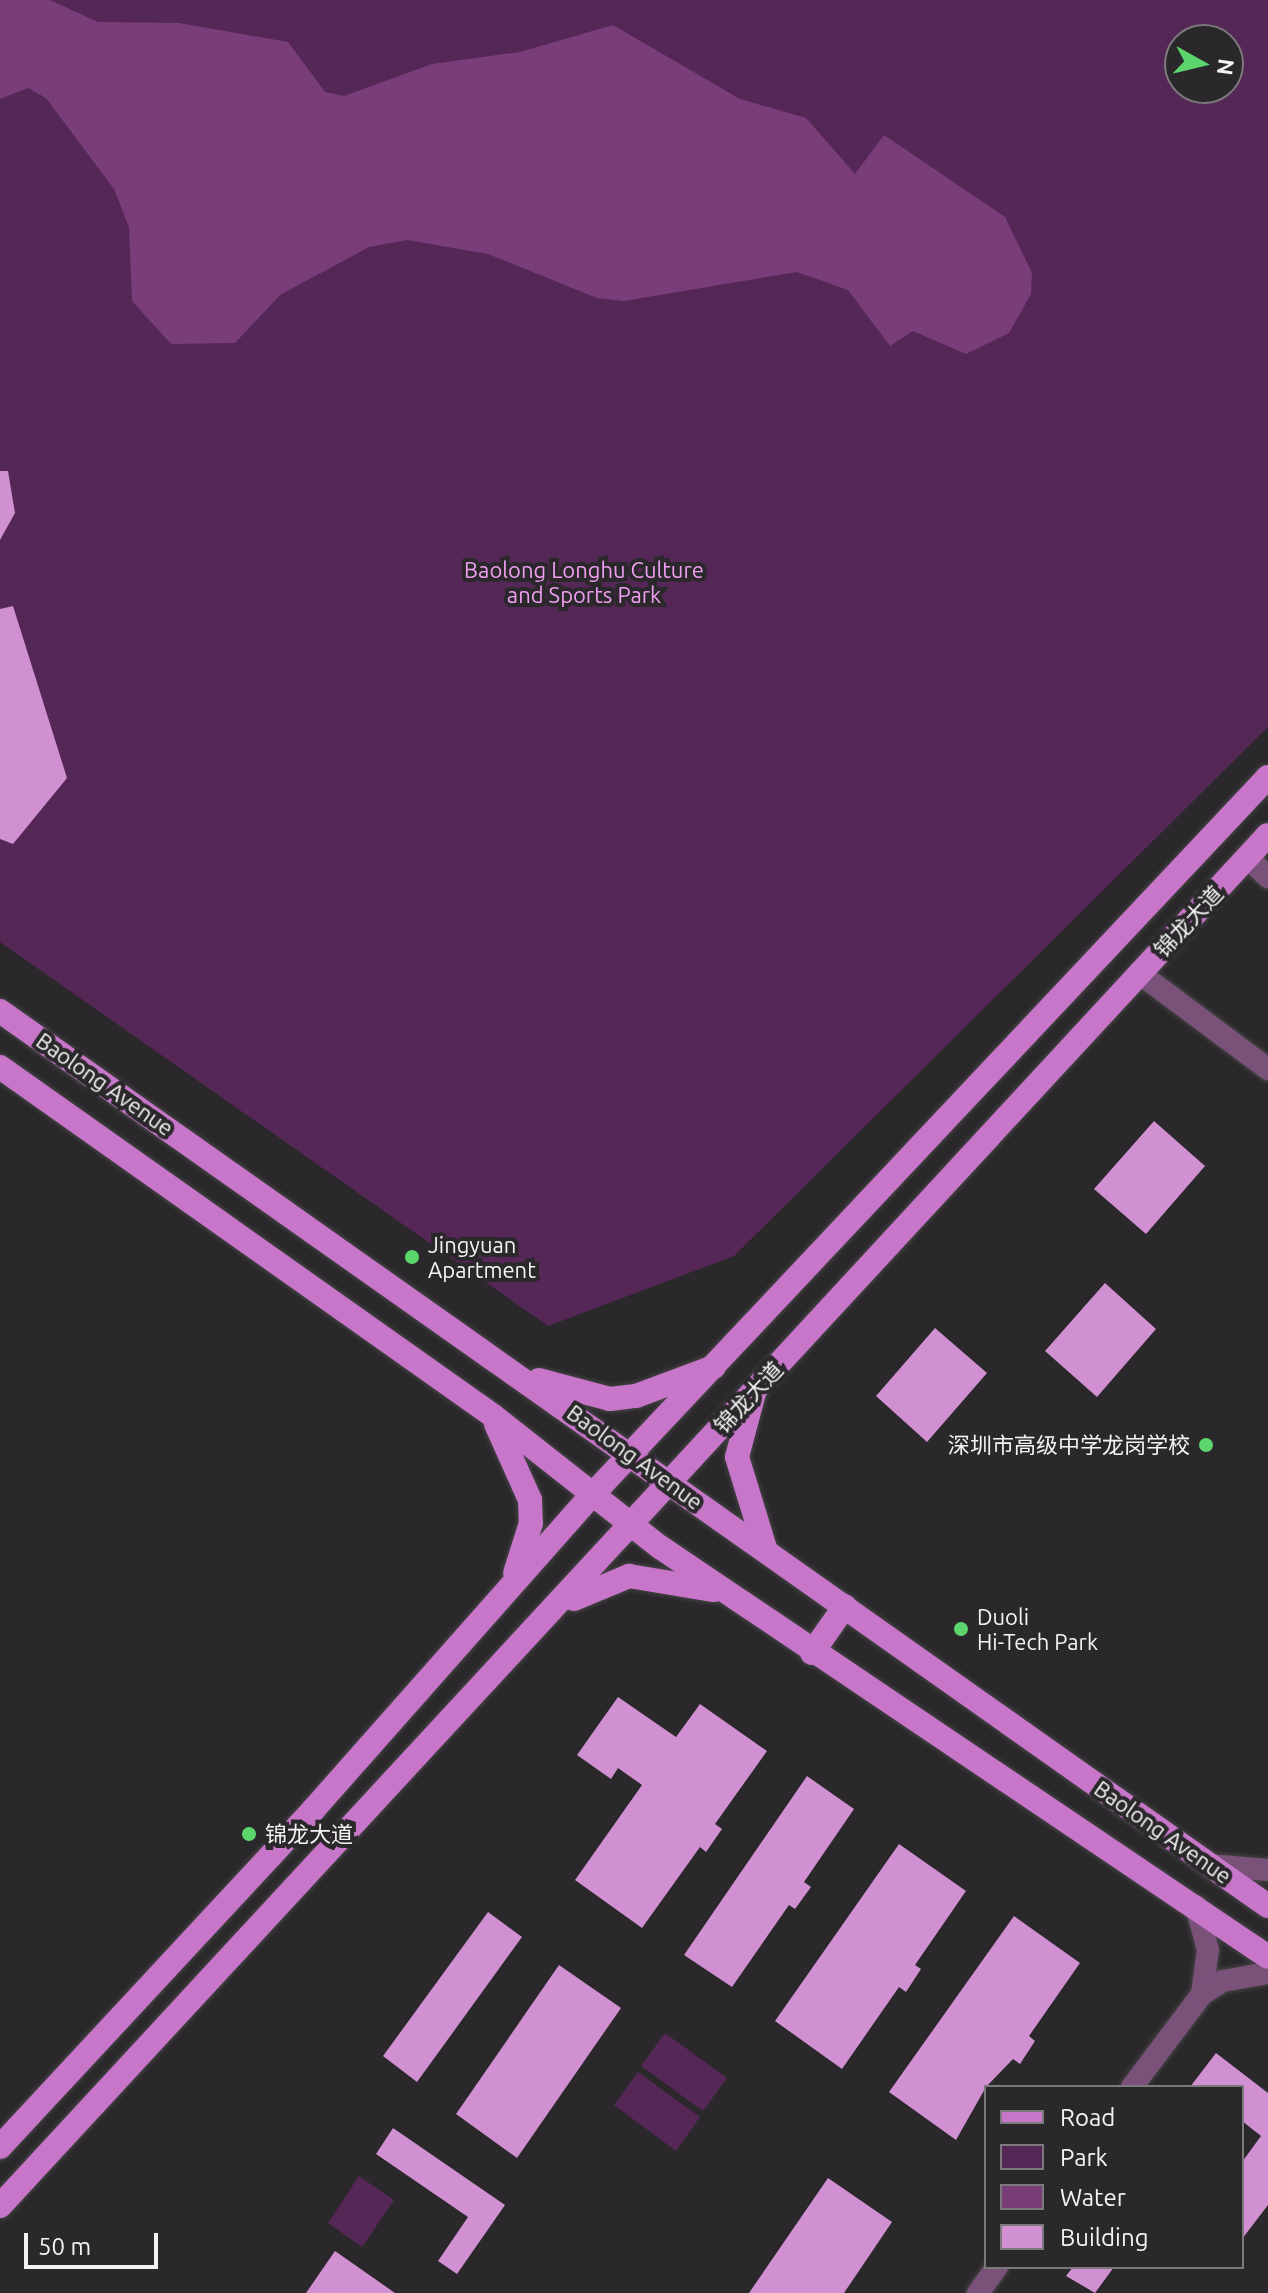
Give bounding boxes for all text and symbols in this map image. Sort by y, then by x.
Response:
north arrow [1164,24,1244,104]
text: N [1213,57,1240,77]
park label: Baolong Longhu Culture and Sports Park [464,556,704,608]
street label: 锦龙大道 [1148,880,1228,962]
street label: Baolong Avenue [31,1027,179,1141]
place label: Jingyuan Apartment [428,1231,536,1282]
marker: Jingyuan Apartment [403,1248,421,1266]
street label: 锦龙大道 [708,1356,788,1438]
street label: Baolong Avenue [562,1399,708,1515]
place label: 深圳市高级中学龙岗学校 [948,1432,1190,1458]
marker: 深圳市高级中学龙岗学校 [1197,1436,1215,1454]
place label: Duoli Hi-Tech Park [977,1603,1098,1654]
marker: Duoli Hi-Tech Park [952,1620,970,1638]
street label: Baolong Avenue [1089,1775,1237,1889]
place label: 锦龙大道 [265,1821,353,1847]
marker: 锦龙大道 [240,1825,258,1843]
legend [984,2085,1244,2269]
text: Road [1060,2104,1115,2131]
text: Park [1060,2144,1108,2171]
text: Water [1060,2184,1126,2211]
scale bar [28,2217,162,2267]
text: Building [1060,2224,1148,2251]
text: 50 m [38,2233,91,2260]

